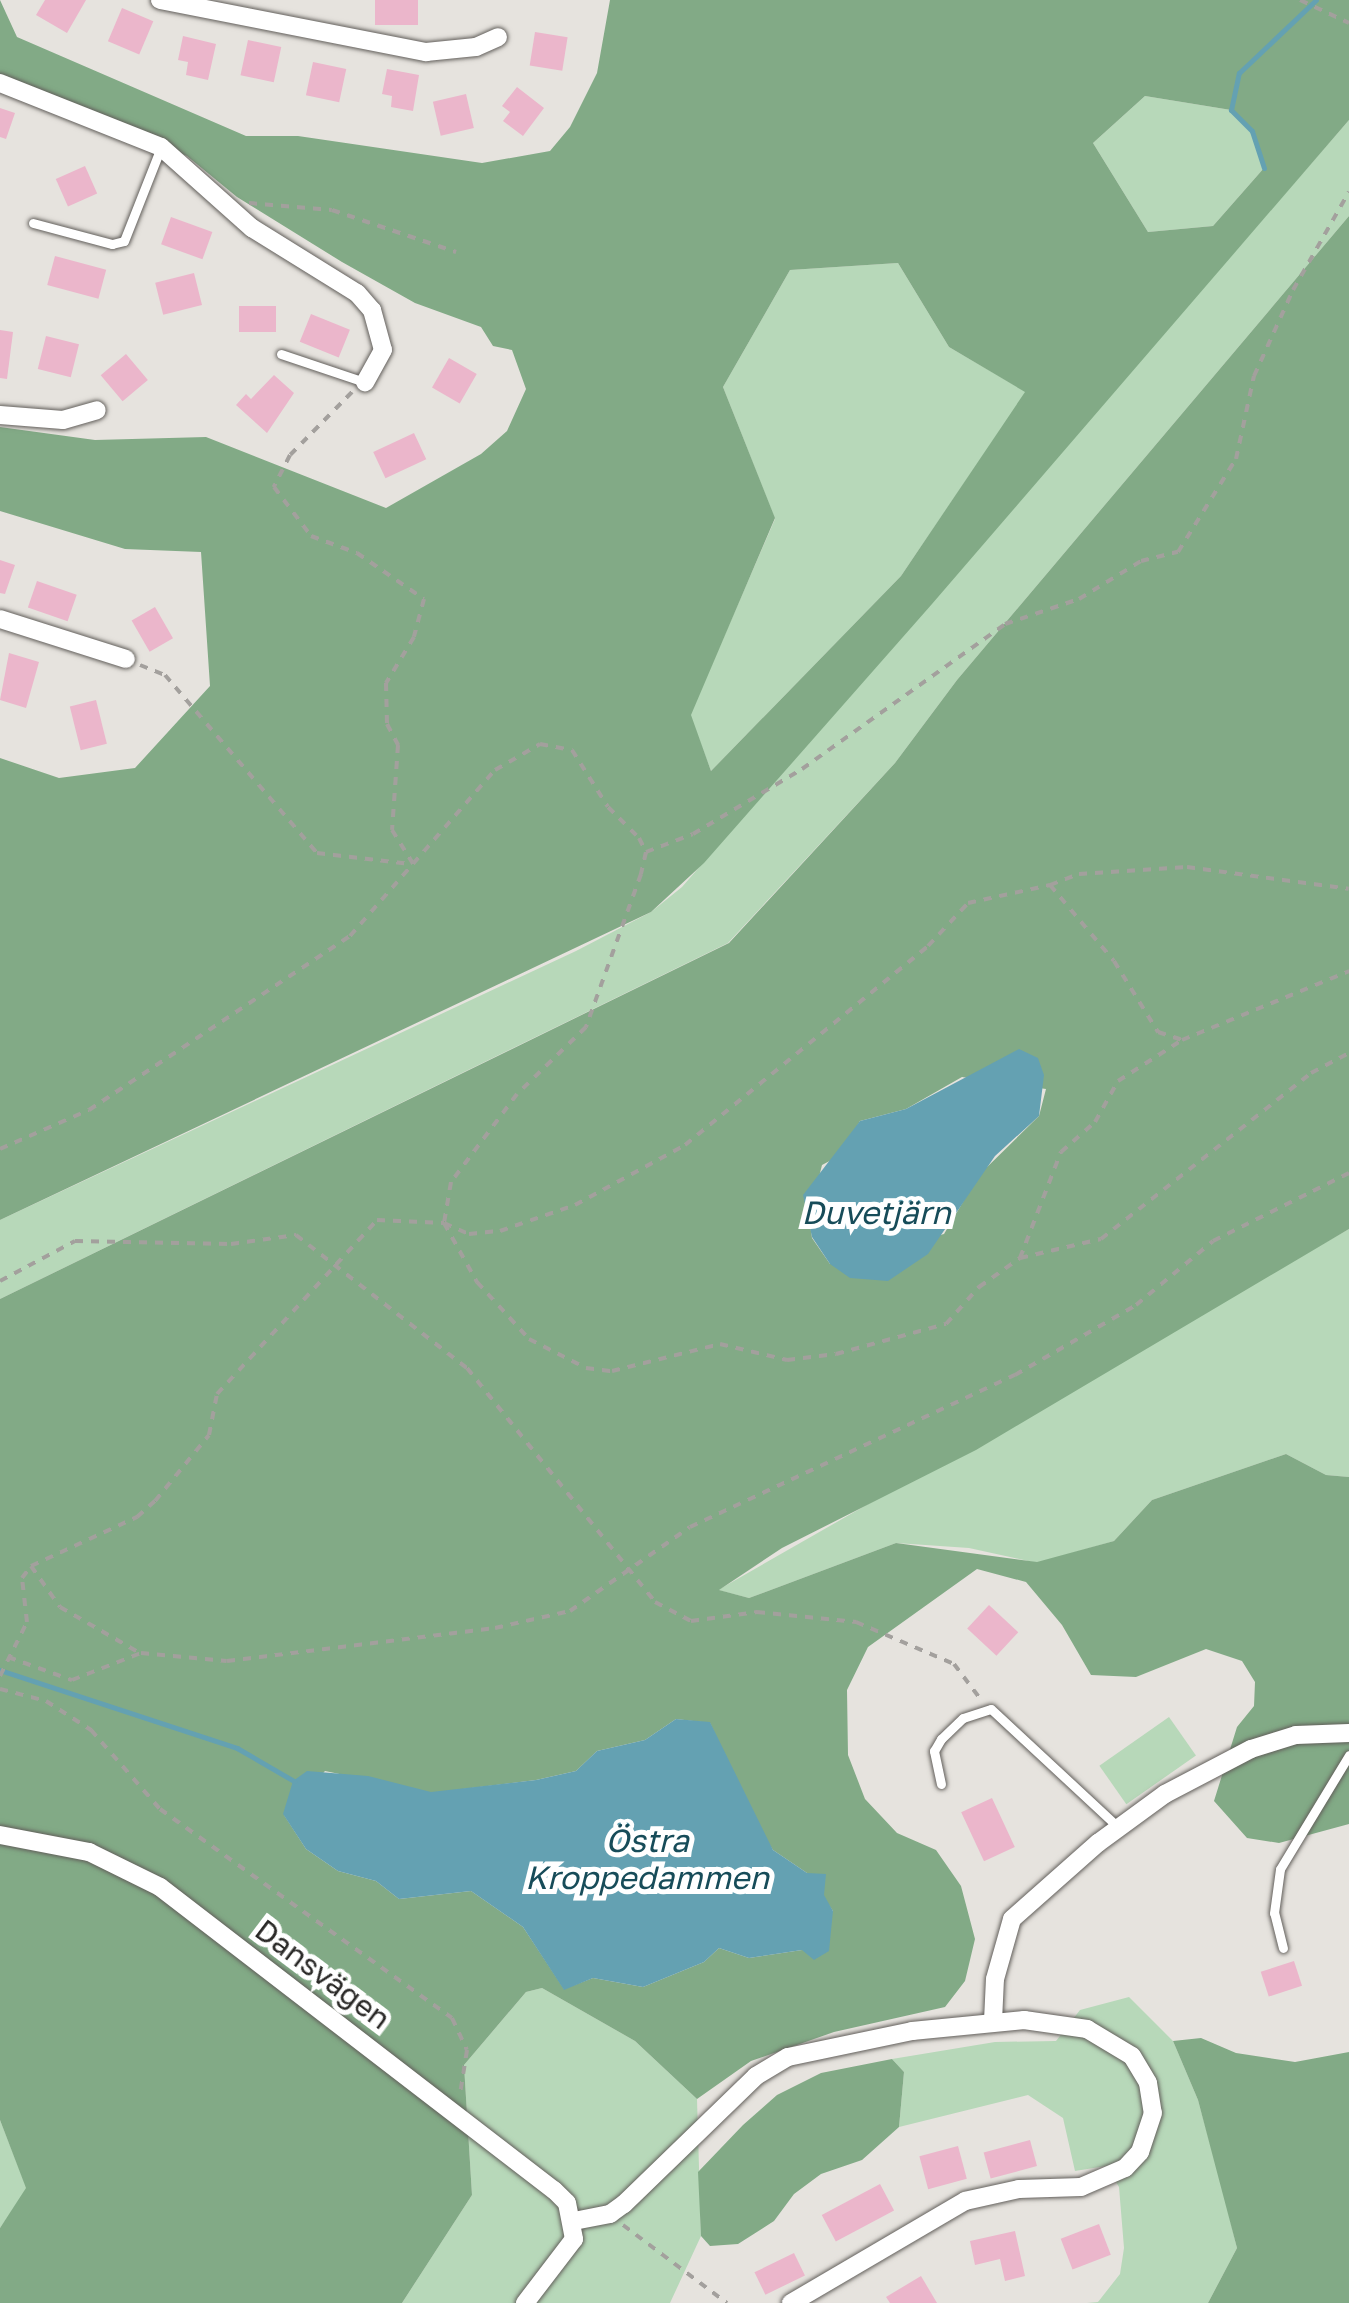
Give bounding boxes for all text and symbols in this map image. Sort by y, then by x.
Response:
water label: Duvetjärn [801,1193,951,1231]
water label: Östra Kroppedammen [525,1822,769,1897]
street label: Dansvägen [248,1912,398,2036]

